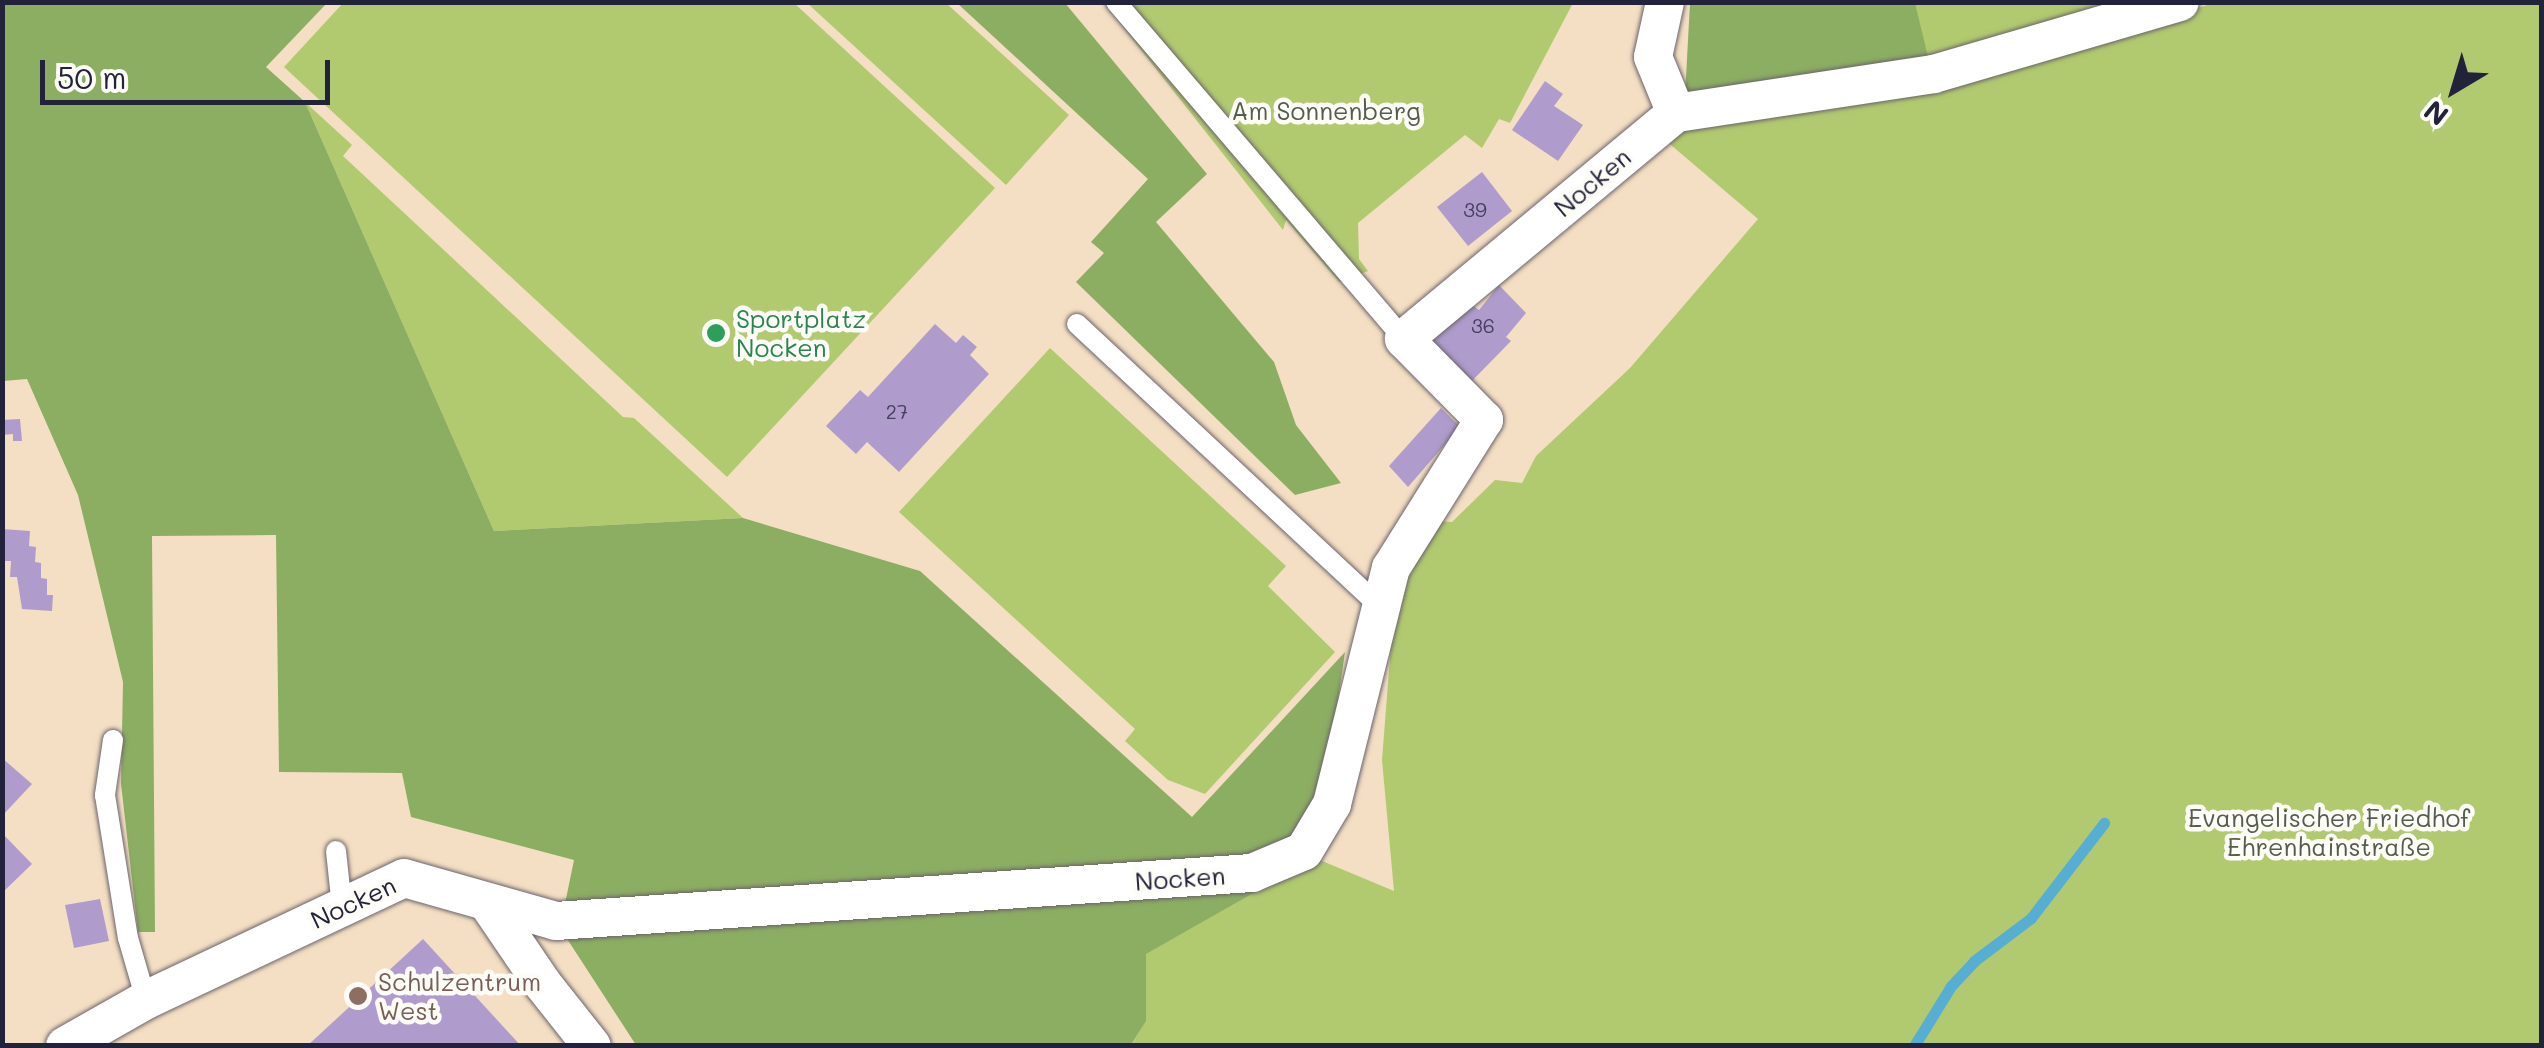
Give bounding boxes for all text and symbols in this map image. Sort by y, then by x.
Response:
scale bar [45,40,335,102]
north arrow [2404,40,2504,140]
text: 50 m [57,57,127,97]
text: N [2416,93,2455,134]
park label: Am Sonnenberg [1231,95,1421,125]
street label: Nocken [1548,141,1636,223]
house number: 39 [1463,197,1487,221]
place label: Sportplatz Nocken [736,304,866,363]
house number: 36 [1471,313,1495,337]
marker: Sportplatz Nocken [705,322,727,344]
house number: 27 [886,399,908,423]
park label: Evangelischer Friedhof Ehrenhainstraße [2188,803,2470,862]
street label: Nocken [1134,860,1226,896]
street label: Nocken [306,869,400,935]
place label: Schulzentrum West [378,967,541,1026]
marker: Schulzentrum West [347,985,369,1007]

